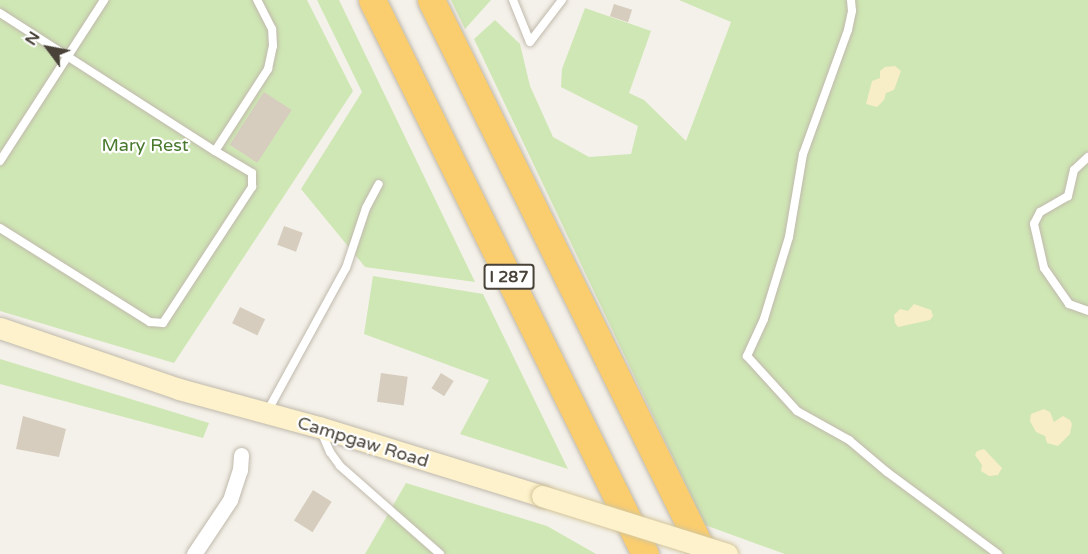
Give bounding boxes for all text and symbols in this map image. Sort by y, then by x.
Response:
north arrow [18,18,78,78]
text: N [21,28,45,49]
park label: Mary Rest [101,134,189,156]
road number: I 287 [484,264,534,290]
street label: Campgaw Road [295,412,431,472]

